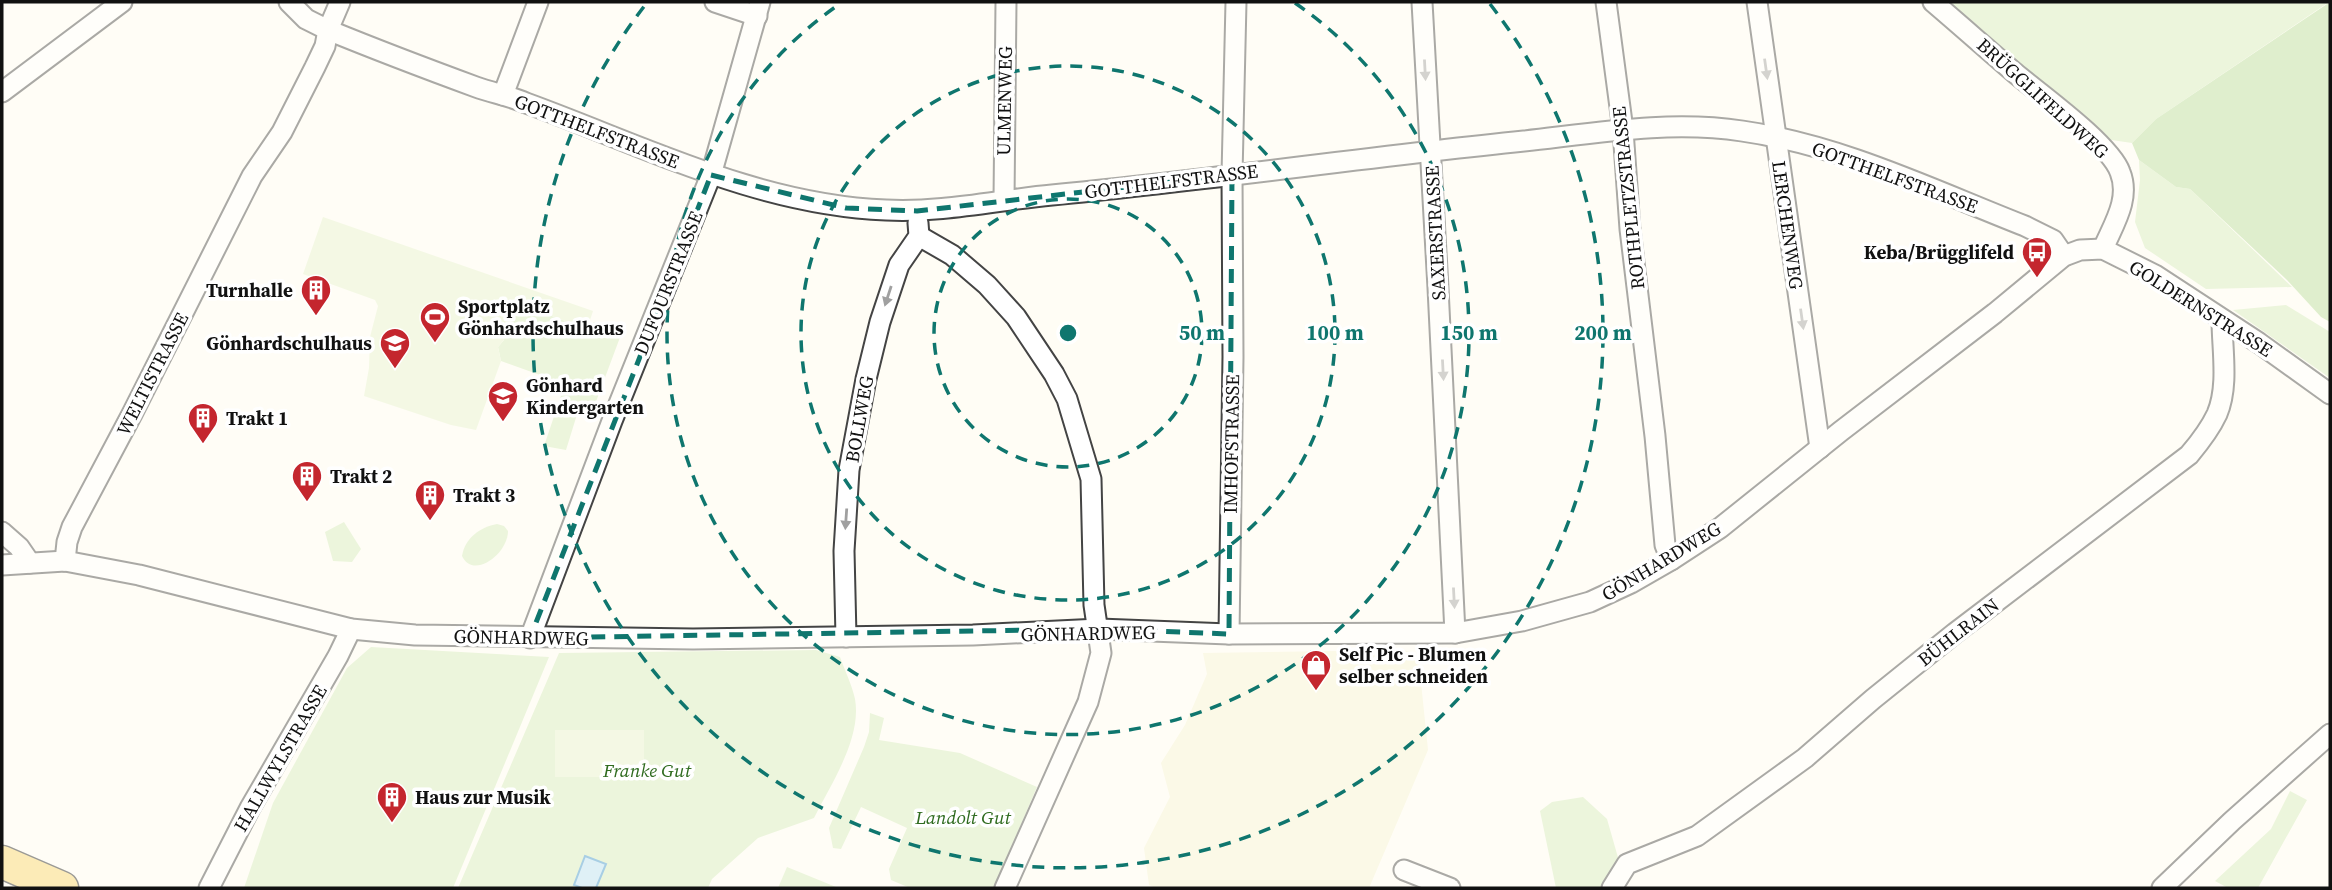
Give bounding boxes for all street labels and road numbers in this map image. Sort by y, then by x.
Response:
street label: BRÜGGLIFELDWEG [1972,32,2114,164]
street label: ULMENWEG [990,46,1018,156]
street label: GOTTHELFSTRASSE [511,88,683,174]
street label: ROTHPLETZSTRASSE [1605,105,1651,291]
street label: GOTTHELFSTRASSE [1808,135,1982,219]
street label: GOTTHELFSTRASSE [1083,157,1259,205]
street label: LERCHENWEG [1766,159,1810,291]
street label: SAXERSTRASSE [1418,165,1452,301]
street label: DUFOURSTRASSE [627,207,709,359]
street label: GOLDERNSTRASSE [2124,253,2278,363]
street label: WELTISTRASSE [110,308,194,440]
street label: BOLLWEG [839,373,879,465]
street label: IMHOFSTRASSE [1217,374,1245,514]
street label: GÖNHARDWEG [1596,515,1726,607]
street label: BÜHLRAIN [1912,592,2004,672]
street label: GÖNHARDWEG [1020,619,1156,647]
street label: GÖNHARDWEG [453,623,589,651]
street label: HALLWYLSTRASSE [227,680,333,836]

